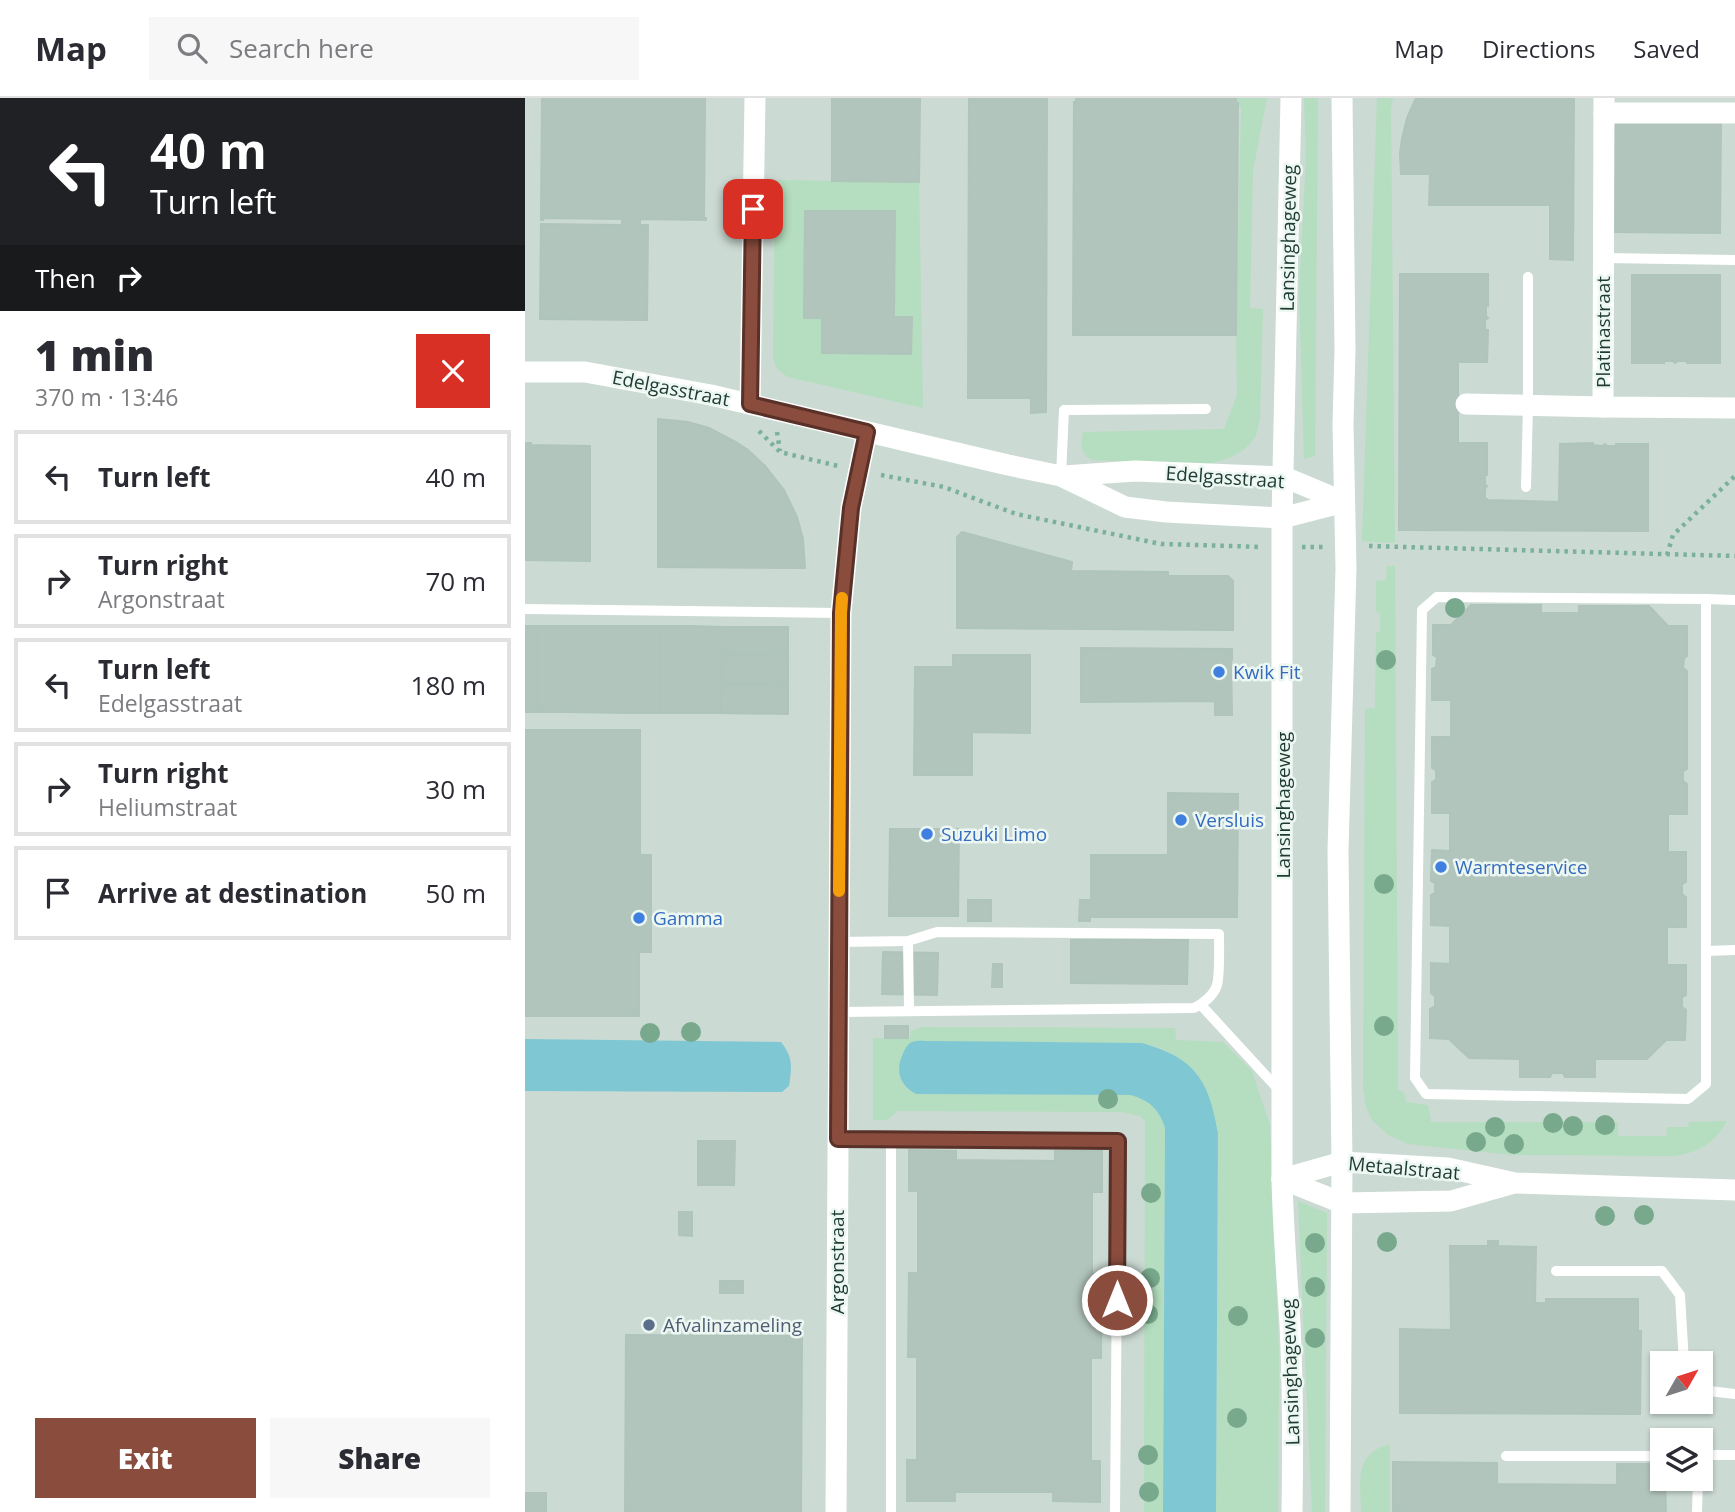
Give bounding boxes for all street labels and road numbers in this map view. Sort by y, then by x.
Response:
street label: Lansinghageweg [1274,164,1302,312]
street label: Platinastraat [1590,276,1616,388]
street label: Edelgasstraat [610,364,732,412]
street label: Edelgasstraat [1165,460,1286,494]
street label: Lansinghageweg [1270,732,1296,878]
street label: Metaalstraat [1347,1150,1461,1186]
street label: Argonstraat [824,1209,850,1314]
street label: Lansinghageweg [1274,1298,1306,1446]

